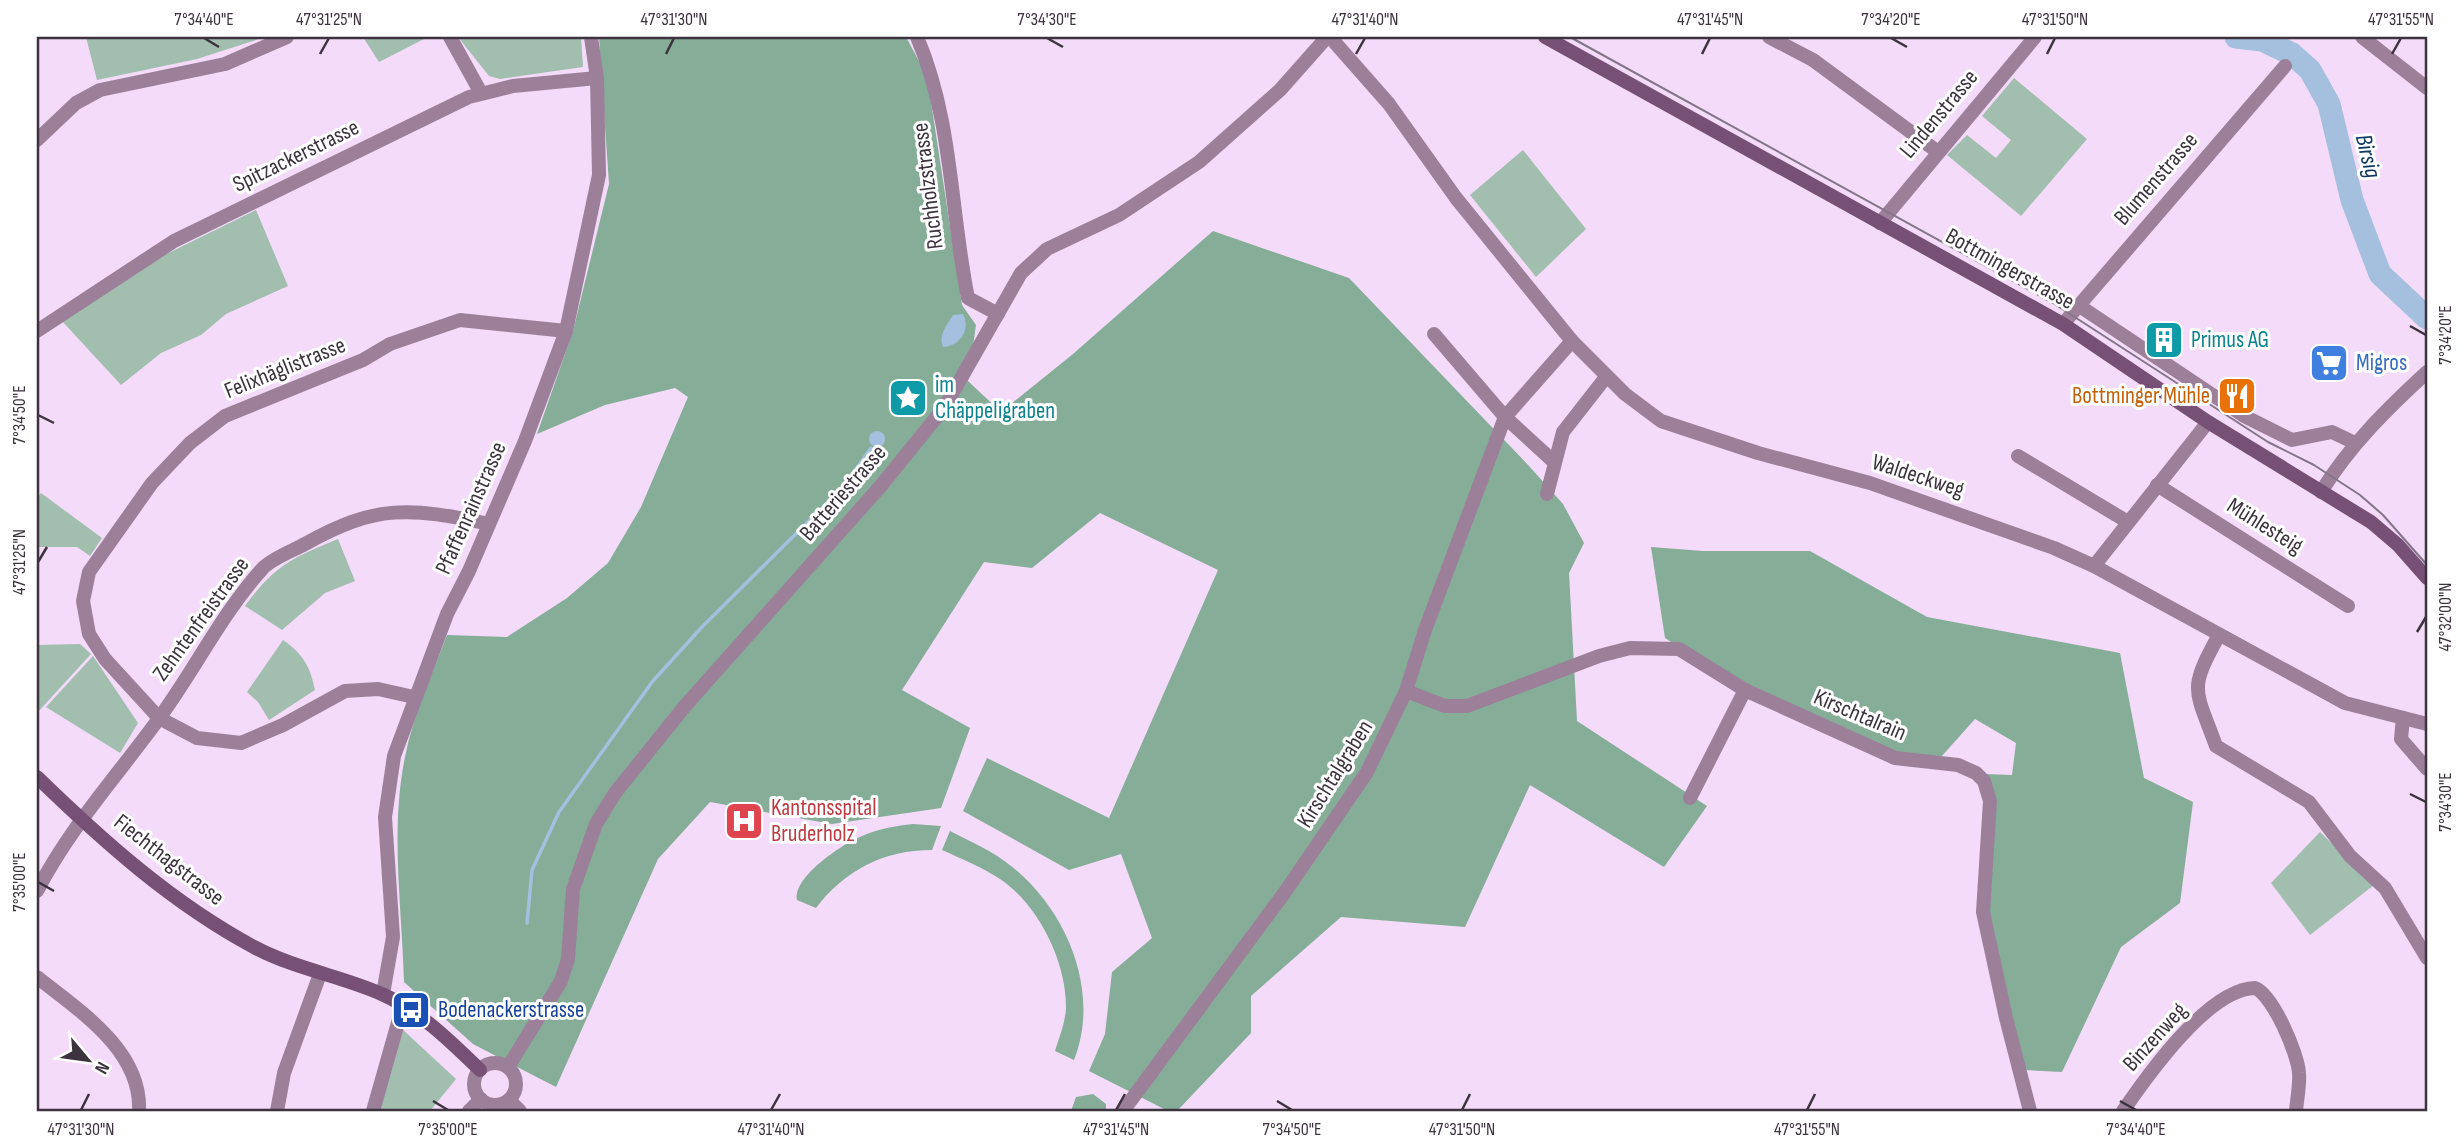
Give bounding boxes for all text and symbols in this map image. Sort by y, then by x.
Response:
text: 7°34'40"E [174,9,234,30]
text: 47°31'25"N [296,9,362,30]
text: 47°31'30"N [641,9,707,30]
text: 7°34'30"E [1017,9,1077,30]
text: 47°31'40"N [1332,9,1398,30]
text: 47°31'45"N [1677,9,1743,30]
text: 7°34'20"E [1861,9,1921,30]
text: 47°31'50"N [2022,9,2088,30]
text: 47°31'55"N [2368,9,2434,30]
street label: Lindenstrasse [1894,64,1984,164]
street label: Spitzackerstrasse [228,113,364,199]
street label: Ruchholzstrasse [906,121,950,251]
street label: Blumenstrasse [2108,127,2204,231]
water label: Birsig [2349,131,2387,181]
street label: Bottmingerstrasse [1941,222,2079,316]
text: 7°34'20"E [2435,305,2456,365]
building icon: Primus AG [2143,319,2185,361]
place label: Primus AG [2191,326,2269,354]
street label: Felixhäglistrasse [220,331,350,405]
supermarket icon: Migros [2308,342,2350,384]
place label: Migros [2356,349,2407,377]
place label: im Chäppeligraben [935,371,1055,425]
restaurant icon: Bottminger Mühle [2216,375,2258,417]
place icon: im Chäppeligraben [887,377,929,419]
place label: Bottminger Mühle [2072,382,2210,410]
text: 7°34'50"E [9,385,30,445]
street label: Pfaffenrainstrasse [429,437,513,579]
street label: Batteriestrasse [794,439,892,547]
street label: Waldeckweg [1868,448,1968,504]
street label: Mühlesteig [2222,492,2308,560]
text: 47°31'25"N [9,529,30,595]
street label: Zehntenfreistrasse [147,552,255,686]
text: 47°32'00"N [2435,583,2456,651]
street label: Kirschtalrain [1810,683,1910,747]
street label: Kirschtalgraben [1291,715,1379,833]
text: 7°34'30"E [2435,772,2456,832]
place label: Kantonsspital Bruderholz [771,794,876,848]
hospital icon: Kantonsspital Bruderholz [723,800,765,842]
street label: Fiechthagstrasse [108,808,230,912]
text: 7°35'00"E [9,852,30,912]
bus stop icon: Bodenackerstrasse [390,989,432,1031]
place label: Bodenackerstrasse [438,996,584,1024]
street label: Binzenweg [2117,997,2193,1077]
north arrow [52,1026,122,1096]
text: N [89,1057,114,1078]
text: 47°31'30"N [48,1119,114,1140]
text: 7°35'00"E [418,1119,478,1140]
text: 47°31'40"N [738,1119,804,1140]
text: 47°31'45"N [1083,1119,1149,1140]
text: 7°34'50"E [1262,1119,1322,1140]
text: 47°31'50"N [1429,1119,1495,1140]
text: 47°31'55"N [1774,1119,1840,1140]
text: 7°34'40"E [2106,1119,2166,1140]

